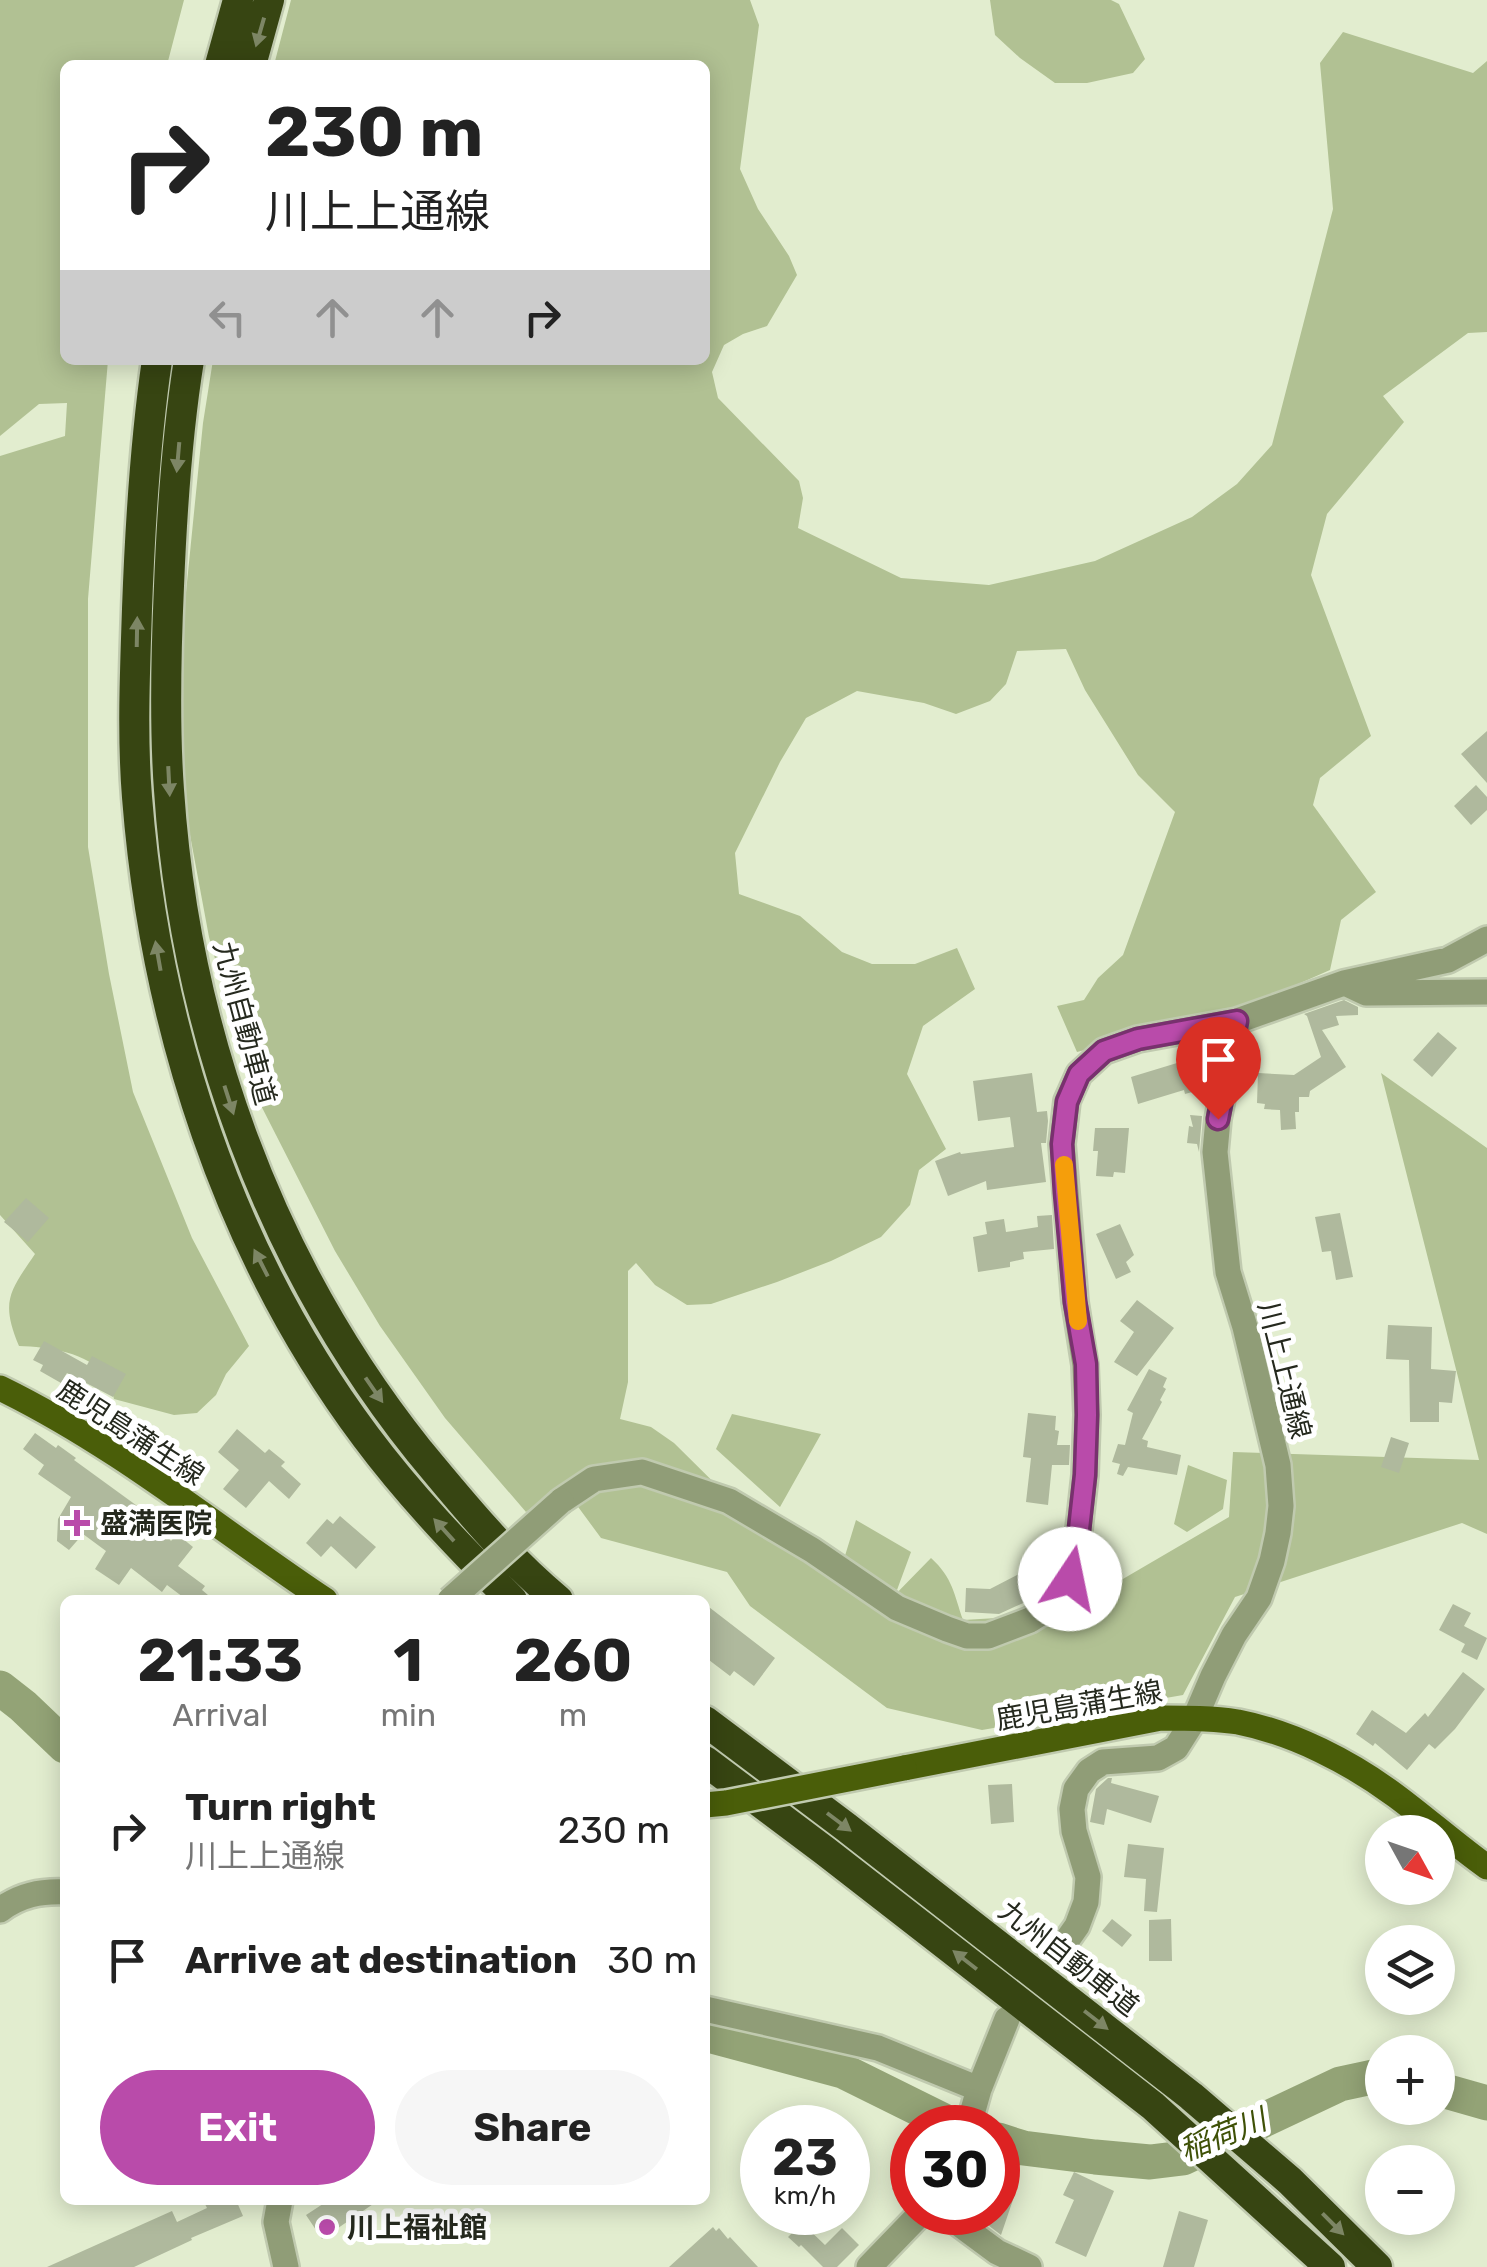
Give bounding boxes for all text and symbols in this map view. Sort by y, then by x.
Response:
one-way arrow [251,17,267,48]
text: 230 m [265,91,483,174]
icon: right [100,100,230,230]
text: 川上上通線 [265,185,490,238]
icon: left [200,290,255,345]
icon: ahead [305,290,360,345]
icon: ahead [410,290,465,345]
icon: right [515,290,570,345]
one-way arrow [169,441,185,473]
one-way arrow [129,616,145,648]
one-way arrow [161,766,177,798]
street label: 九州自動車道 [207,938,282,1109]
one-way arrow [150,940,165,971]
pin [1176,1017,1261,1120]
icon: arrive [1191,1032,1246,1087]
one-way arrow [223,1085,238,1115]
one-way arrow [253,1248,270,1277]
street label: 川上上通線 [1252,1298,1317,1442]
street label: 鹿児島蒲生線 [51,1373,210,1492]
one-way arrow [364,1376,383,1403]
place label: 盛満医院 [100,1507,212,1540]
marker: 盛満医院 [64,1510,90,1536]
one-way arrow [433,1518,455,1543]
position arrow [1018,1527,1122,1631]
text: 21:33 [138,1625,303,1696]
text: 1 [393,1625,423,1696]
text: 260 [514,1625,632,1696]
street label: 鹿児島蒲生線 [993,1675,1165,1736]
text: Arrival [172,1696,268,1734]
text: min [380,1696,436,1734]
text: m [559,1696,587,1734]
text: Turn right [185,1784,376,1830]
icon: right [100,1803,155,1858]
text: 230 m [558,1807,670,1853]
one-way arrow [826,1811,852,1831]
north arrow [1365,1815,1455,1905]
map controls [1365,1815,1455,2235]
text: 川上上通線 [185,1837,345,1875]
street label: 九州自動車道 [992,1894,1145,2023]
button: layers [1365,1925,1455,2015]
icon: arrive [100,1933,155,1988]
text: Arrive at destination [185,1937,577,1983]
text: 30 m [607,1937,697,1983]
one-way arrow [952,1950,978,1970]
one-way arrow [1083,2009,1109,2030]
button: + [1365,2035,1455,2125]
button: Exit [100,2070,375,2185]
button: Share [395,2070,670,2185]
water label: 稲荷川 [1175,2100,1274,2169]
speed limit sign: 30 [890,2105,1020,2235]
text: 23 [772,2128,838,2188]
button: − [1365,2145,1455,2235]
text: km/h [774,2181,836,2210]
place label: 川上福祉館 [347,2211,487,2244]
one-way arrow [1321,2212,1345,2236]
marker: 川上福祉館 [316,2216,338,2238]

